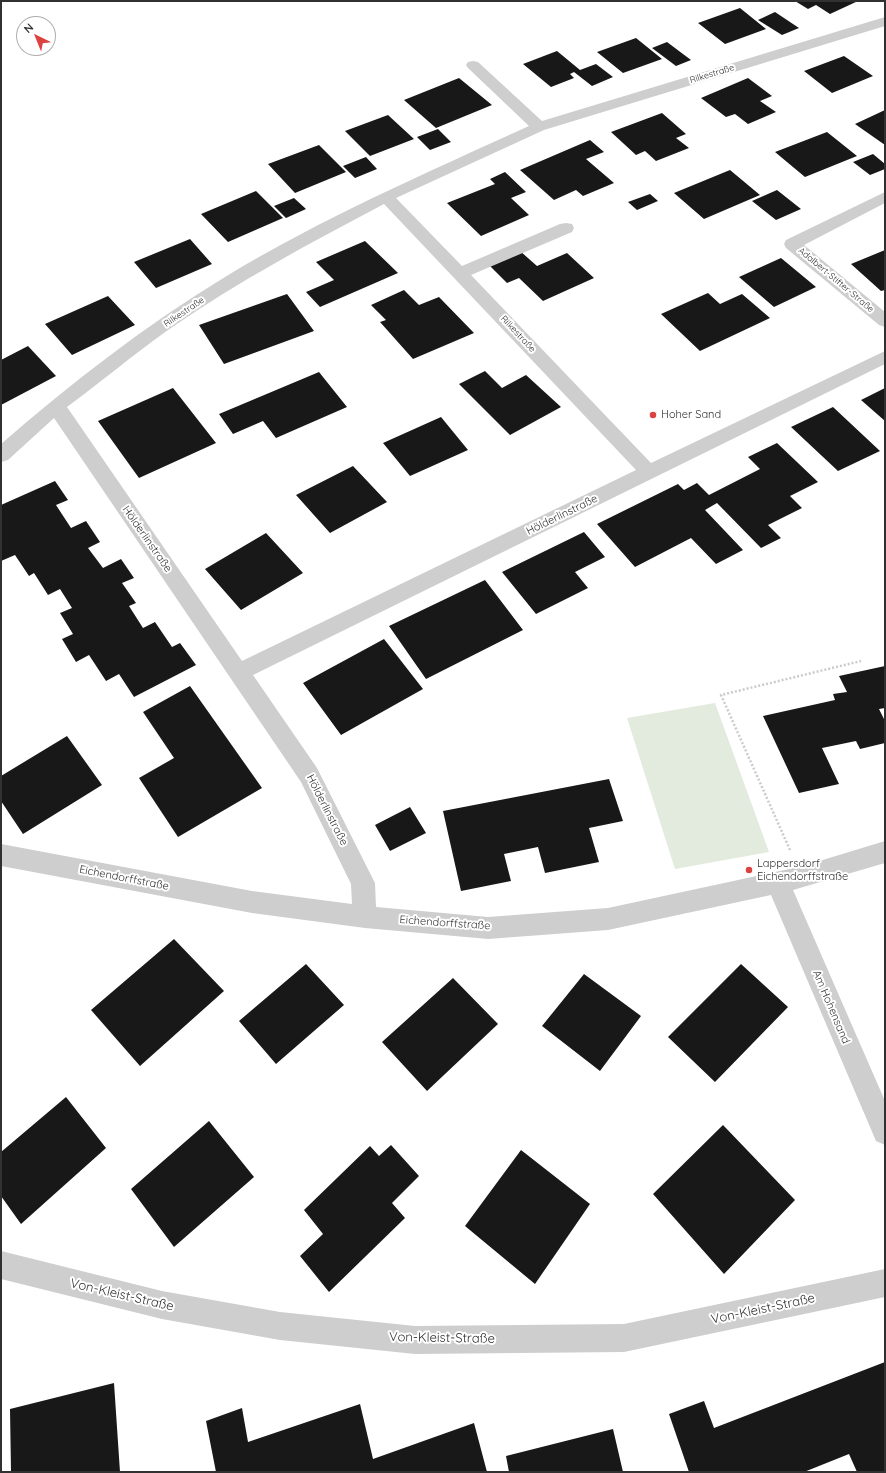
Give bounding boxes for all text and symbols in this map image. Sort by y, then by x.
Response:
north arrow [16,16,56,56]
text: N [21,20,36,36]
street label: Rilkestraße [688,62,736,86]
street label: Adalbert-Stifter-Straße [796,245,876,315]
street label: Rilkestraße [162,295,206,329]
street label: Rilkestraße [498,313,538,355]
place label: Hoher Sand [661,408,721,422]
marker: Hoher Sand [648,410,658,420]
street label: Hölderlinstraße [524,492,600,538]
street label: Hölderlinstraße [119,503,175,575]
street label: Hölderlinstraße [303,772,351,848]
place label: Lappersdorf Eichendorffstraße [757,857,848,883]
street label: Eichendorffstraße [78,863,170,893]
marker: Lappersdorf Eichendorffstraße [744,865,754,875]
street label: Eichendorffstraße [399,913,491,933]
street label: Am Hohensand [810,968,852,1046]
street label: Von-Kleist-Straße [69,1276,175,1314]
street label: Von-Kleist-Straße [710,1290,816,1328]
street label: Von-Kleist-Straße [389,1329,495,1347]

